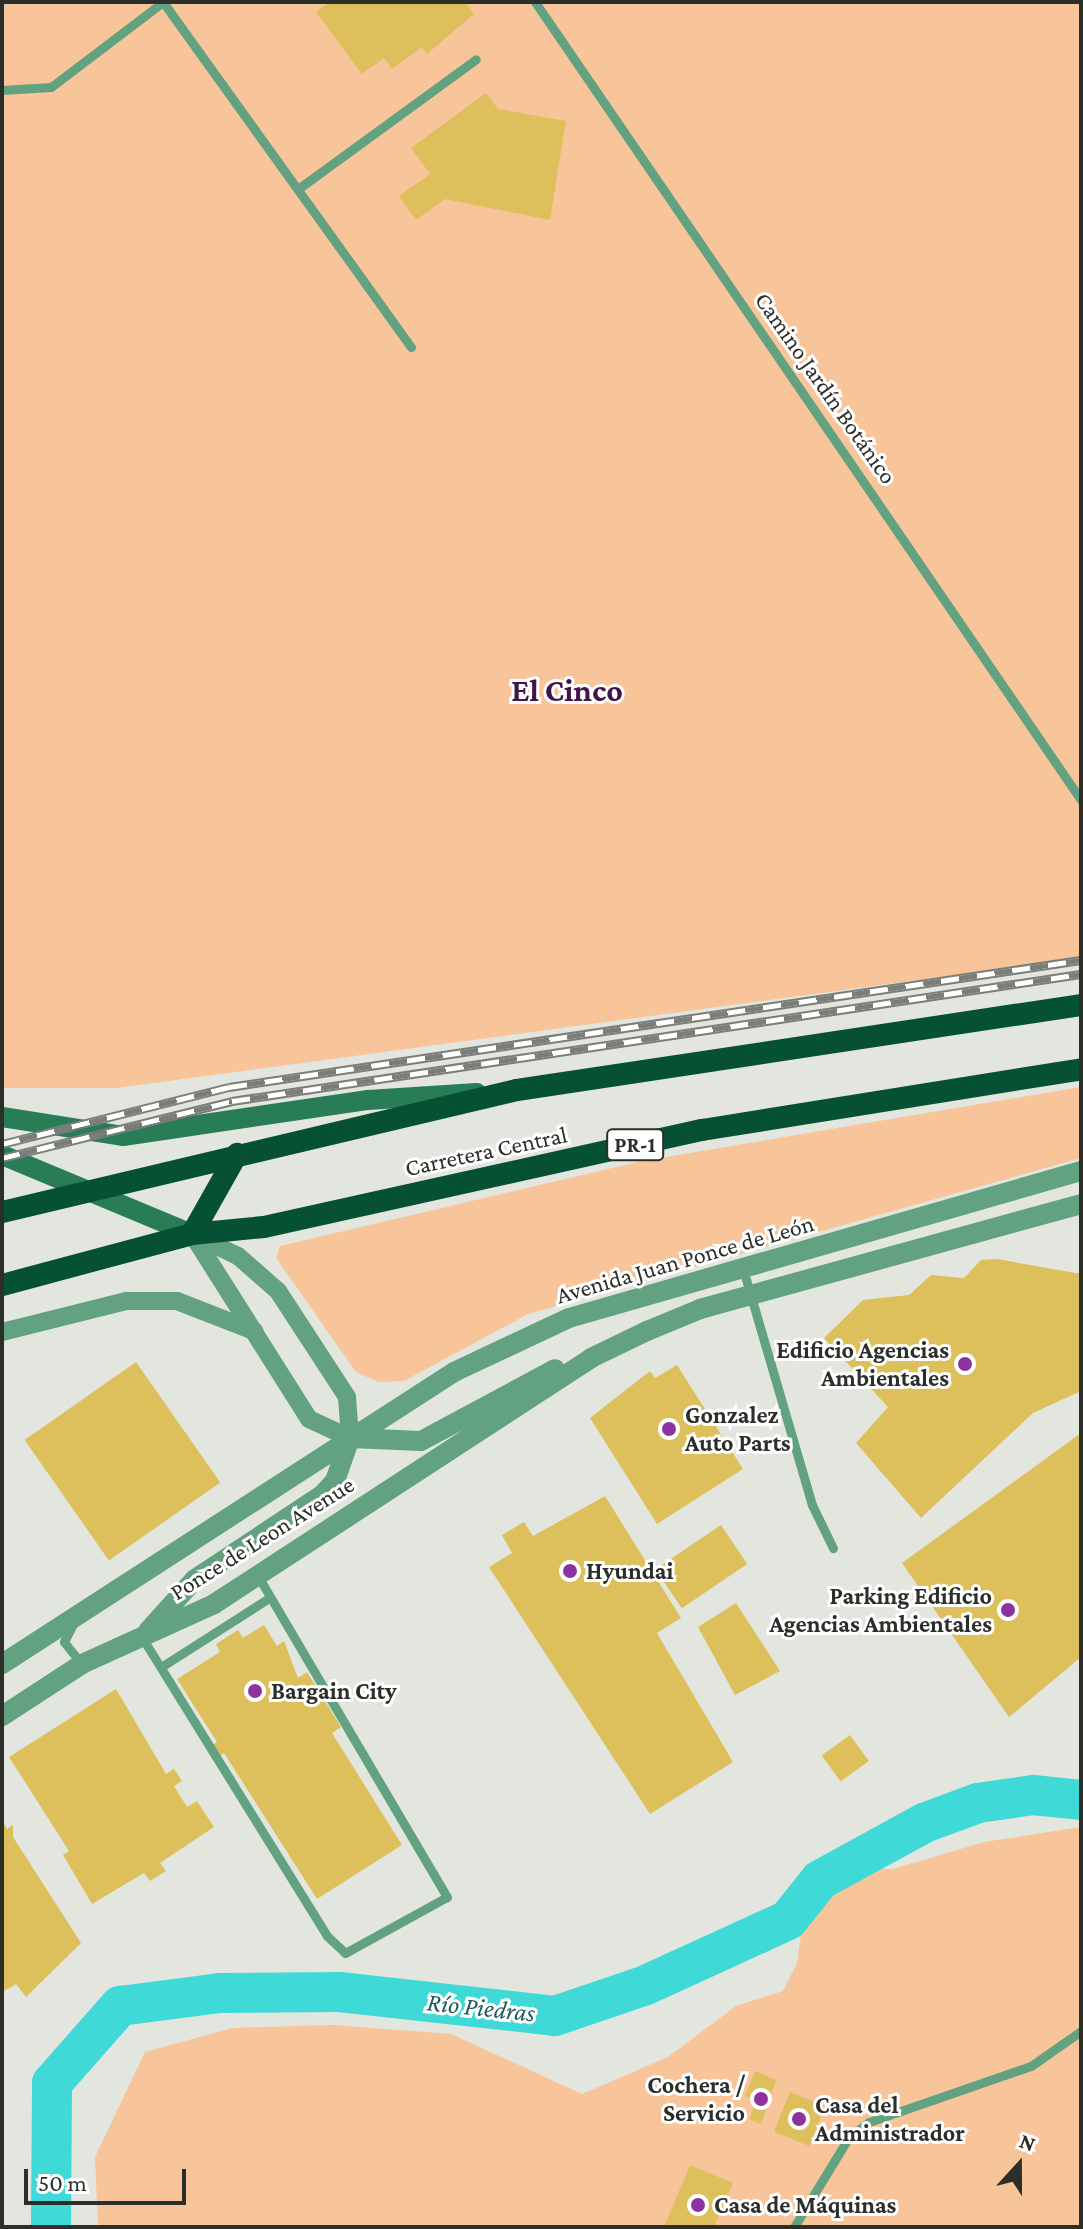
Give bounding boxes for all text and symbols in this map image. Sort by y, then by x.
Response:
street label: Camino Jardín Botánico [749,287,903,489]
district label: El Cinco [511,671,623,709]
street label: Carretera Central [402,1120,570,1182]
road number: PR-1 [605,1127,665,1163]
street label: Avenida Juan Ponce de León [553,1208,817,1310]
place label: Edificio Agencias Ambientales [776,1336,949,1392]
marker: Edificio Agencias Ambientales [956,1355,974,1373]
place label: Gonzalez Auto Parts [685,1401,791,1457]
marker: Gonzalez Auto Parts [660,1420,678,1438]
street label: Ponce de Leon Avenue [165,1470,359,1606]
place label: Hyundai [586,1557,673,1585]
marker: Hyundai [561,1562,579,1580]
place label: Parking Edificio Agencias Ambientales [769,1582,992,1638]
marker: Parking Edificio Agencias Ambientales [999,1601,1017,1619]
place label: Bargain City [271,1677,397,1705]
marker: Bargain City [246,1682,264,1700]
water label: Río Piedras [426,1987,536,2029]
place label: Cochera / Servicio [647,2071,745,2127]
marker: Cochera / Servicio [752,2090,770,2108]
place label: Casa del Administrador [815,2091,965,2147]
marker: Casa del Administrador [790,2110,808,2128]
north arrow [979,2125,1059,2205]
text: N [1016,2128,1039,2156]
scale bar [28,2153,190,2203]
text: 50 m [38,2169,87,2196]
place label: Casa de Máquinas [714,2191,896,2219]
marker: Casa de Máquinas [689,2196,707,2214]

